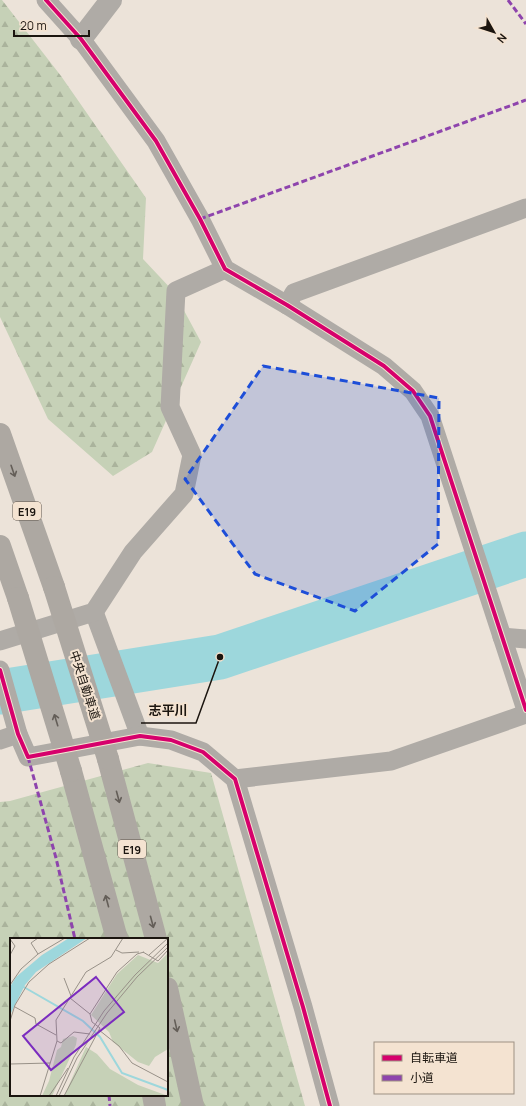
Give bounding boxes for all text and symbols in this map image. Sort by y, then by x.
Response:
scale bar [14,12,89,38]
north arrow [474,12,514,52]
text: 20 m [20,17,47,34]
text: N [494,31,510,46]
one-way arrow [10,464,18,476]
road number: E19 [13,502,41,520]
street label: 中央自動車道 [66,648,104,722]
callout: 志平川 [141,698,196,723]
text: 志平川 [148,701,188,719]
one-way arrow [52,714,59,727]
one-way arrow [115,790,123,803]
road number: E19 [118,840,146,858]
one-way arrow [103,895,110,908]
one-way arrow [149,916,156,929]
inset map [10,938,168,1096]
one-way arrow [172,1020,180,1033]
legend [374,1042,514,1094]
text: 自転車道 [410,1049,458,1066]
text: 小道 [410,1069,434,1086]

